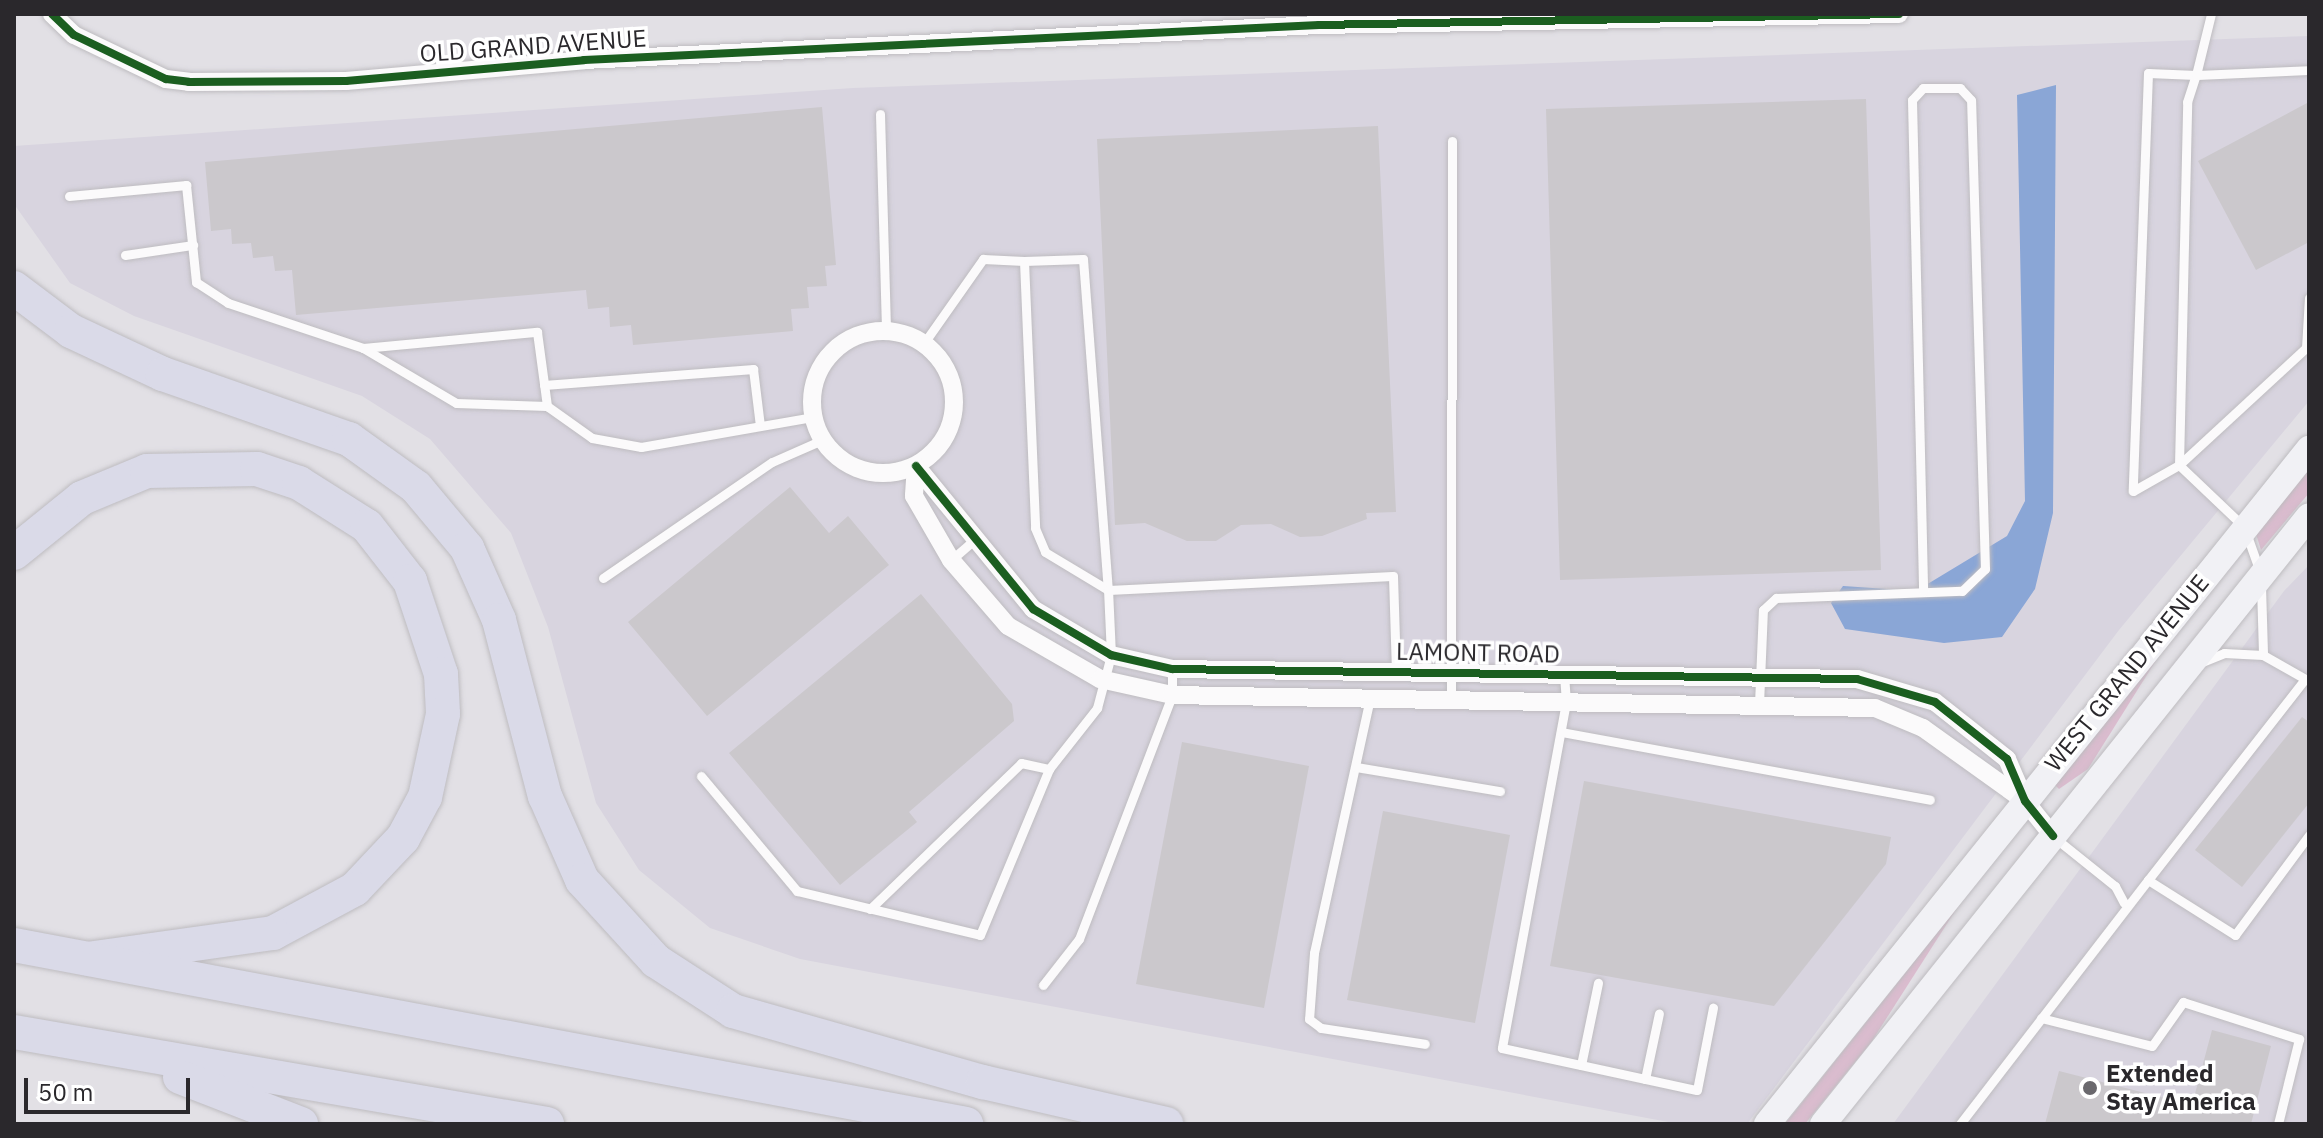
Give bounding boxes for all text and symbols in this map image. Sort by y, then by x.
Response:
street label: OLD GRAND AVENUE [419,24,647,68]
street label: WEST GRAND AVENUE [2039,569,2215,777]
street label: LAMONT ROAD [1396,637,1560,669]
place label: Extended Stay America [2106,1060,2256,1116]
scale bar [28,1062,194,1112]
text: 50 m [38,1076,93,1108]
marker: Extended Stay America [2081,1079,2099,1097]

